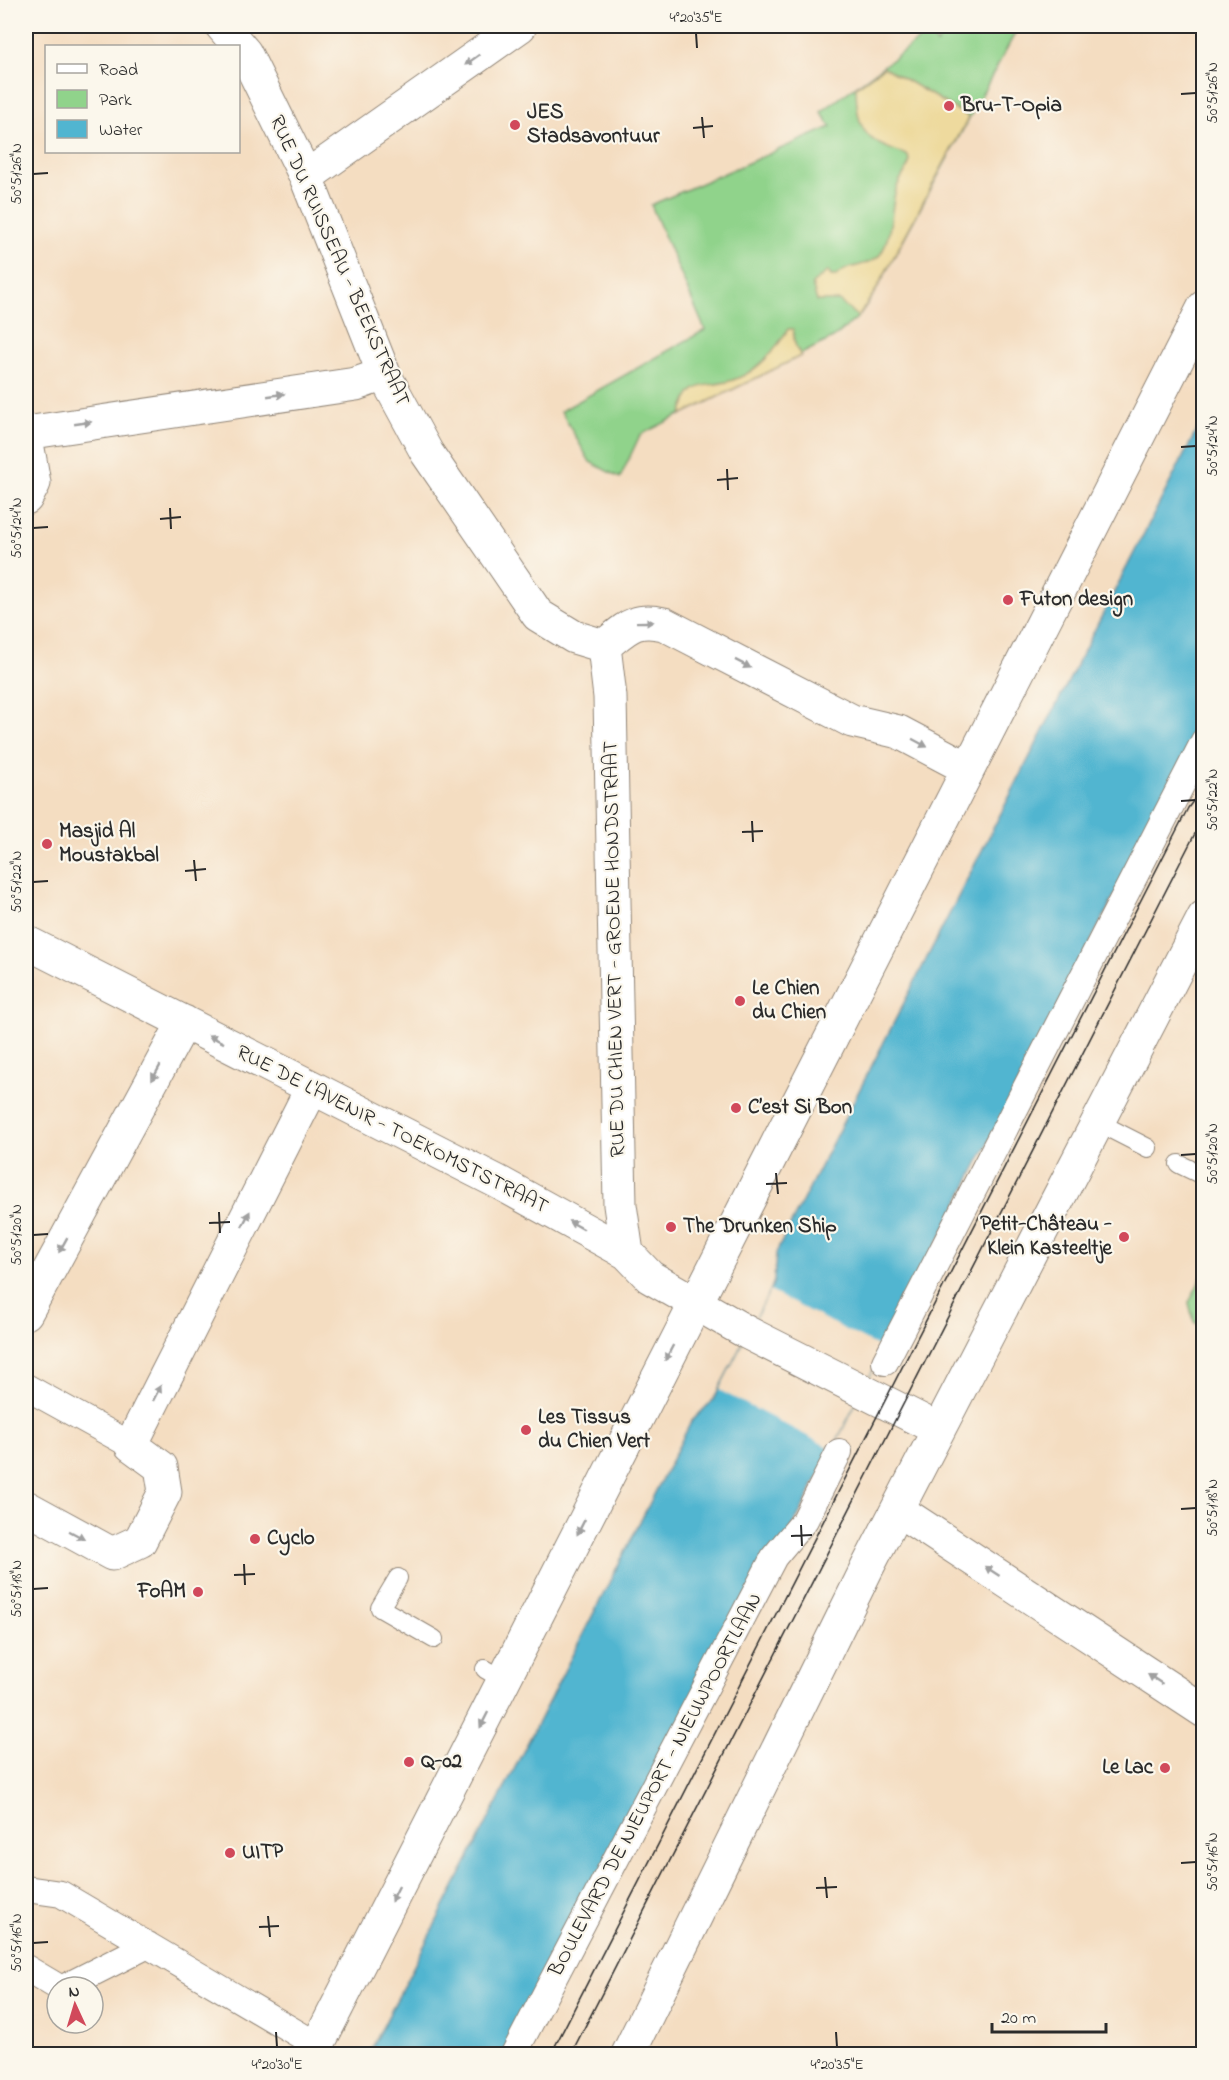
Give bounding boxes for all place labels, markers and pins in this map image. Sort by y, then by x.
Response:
place label: Bru-T-Opia [960,91,1062,121]
place label: JES Stadsavontuur [527,98,660,152]
marker: Bru-T-Opia [942,99,956,113]
marker: JES Stadsavontuur [508,118,522,132]
place label: Futon design [1019,585,1133,617]
marker: Futon design [1001,593,1015,607]
place label: Masjid Al Moustakbal [59,817,159,871]
marker: Masjid Al Moustakbal [40,837,54,851]
place label: Le Chien du Chien [752,974,826,1028]
marker: Le Chien du Chien [733,994,747,1008]
place label: C’est Si Bon [748,1093,852,1123]
marker: C’est Si Bon [729,1101,743,1115]
place label: Petit-Château - Klein Kasteeltje [980,1210,1113,1264]
place label: The Drunken Ship [683,1212,837,1242]
marker: The Drunken Ship [664,1220,678,1234]
marker: Petit-Château - Klein Kasteeltje [1117,1230,1131,1244]
place label: Les Tissus du Chien Vert [538,1403,651,1457]
marker: Les Tissus du Chien Vert [519,1423,533,1437]
place label: Cyclo [267,1524,315,1556]
marker: Cyclo [248,1532,262,1546]
place label: FoAM [137,1577,186,1607]
marker: FoAM [191,1585,205,1599]
place label: Q-02 [421,1747,462,1777]
place label: Le Lac [1102,1753,1154,1783]
marker: Q-02 [402,1755,416,1769]
marker: Le Lac [1158,1761,1172,1775]
place label: UITP [242,1838,283,1868]
marker: UITP [223,1846,237,1860]

